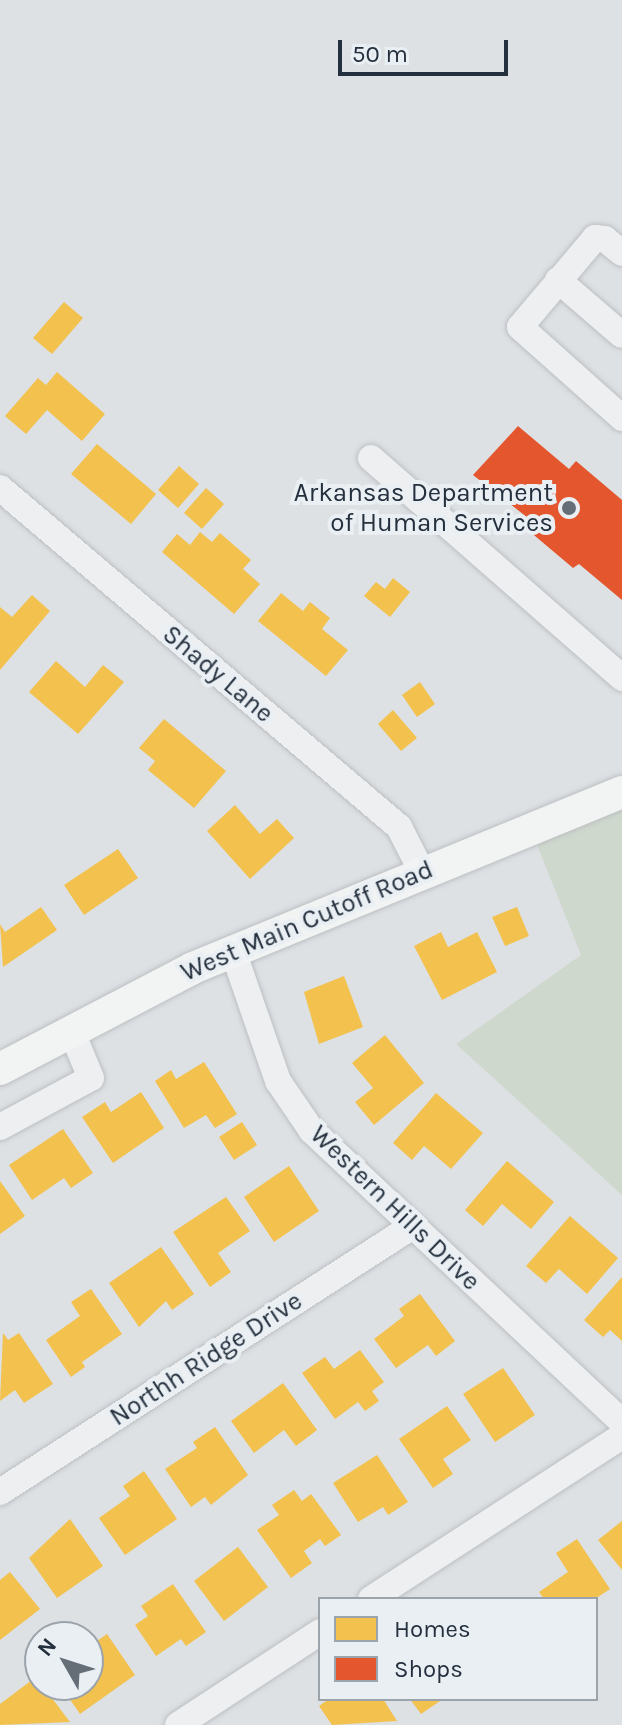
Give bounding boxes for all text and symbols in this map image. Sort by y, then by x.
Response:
scale bar [342,24,512,74]
text: 50 m [352,40,408,68]
place label: Arkansas Department of Human Services [294,477,553,538]
marker: Arkansas Department of Human Services [560,499,578,517]
street label: Shady Lane [156,619,280,729]
street label: West Main Cutoff Road [176,854,438,988]
street label: Western Hills Drive [304,1119,486,1297]
street label: Northh Ridge Drive [104,1285,308,1433]
legend [318,1597,598,1701]
text: Homes [394,1615,471,1643]
north arrow [24,1621,104,1701]
text: N [32,1633,62,1661]
text: Shops [394,1655,463,1683]

